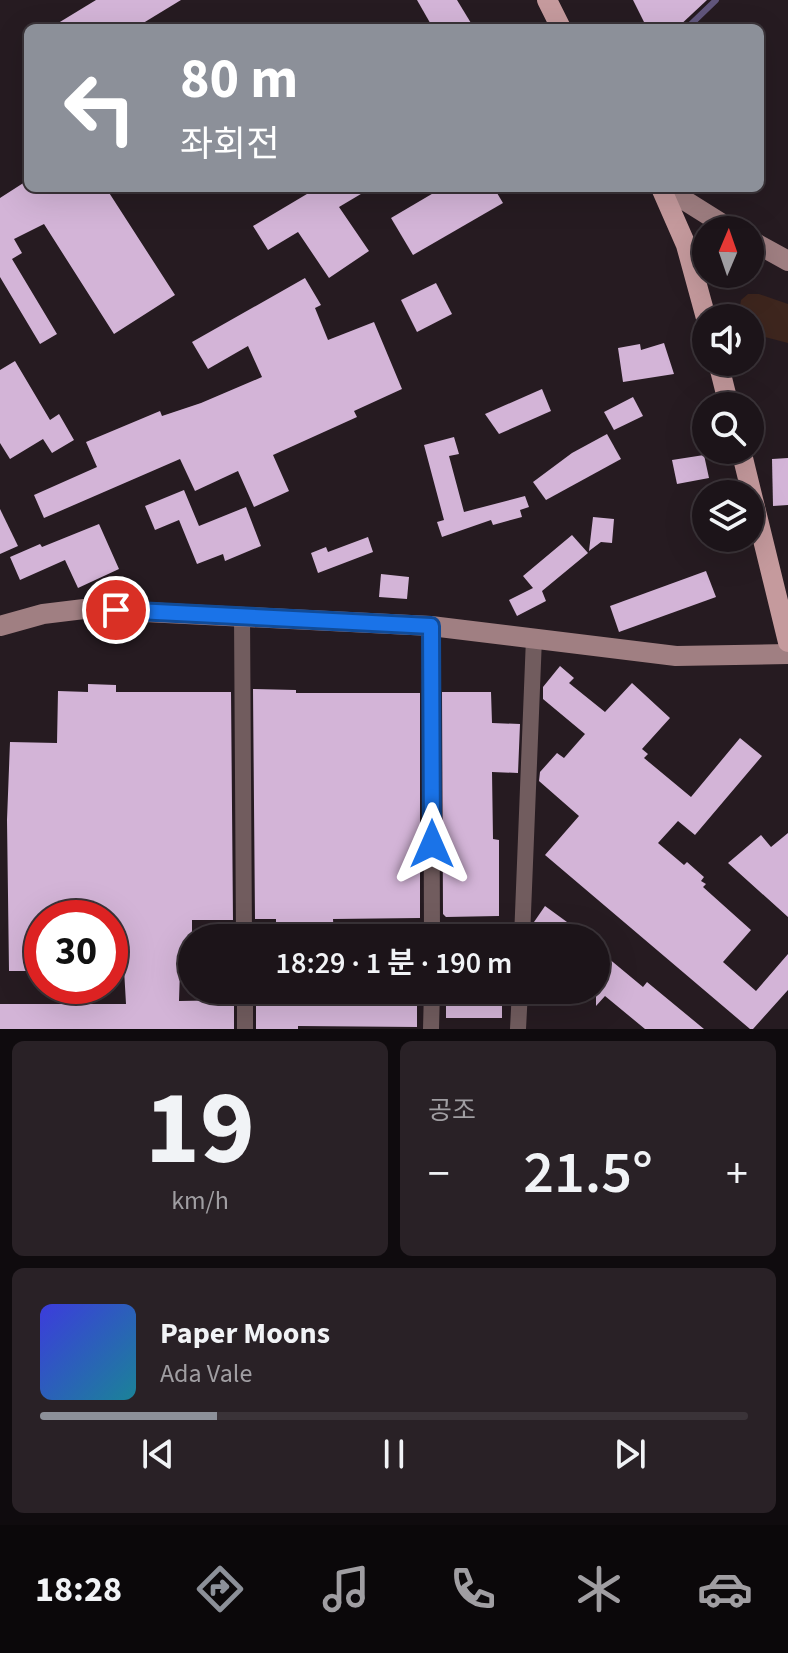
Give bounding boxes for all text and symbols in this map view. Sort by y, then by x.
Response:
text: 80 m [180,40,298,119]
icon: left [48,56,152,160]
text: 좌회전 [180,119,279,170]
north arrow [692,216,764,288]
map controls [692,216,764,552]
button: sound [692,304,764,376]
button: search [692,392,764,464]
button: layers [692,480,764,552]
pin [82,576,150,644]
icon: arrive [94,588,138,632]
position arrow [390,802,474,886]
speed limit sign: 30 [24,900,128,1004]
text: 18:29 · 1 분 · 190 m [276,942,512,985]
text: 19 [145,1056,255,1204]
text: 공조 [428,1092,476,1129]
text: 21.5° [523,1131,653,1216]
text: − [428,1143,450,1206]
text: + [726,1143,748,1206]
text: km/h [171,1182,229,1219]
text: Paper Moons [160,1312,330,1355]
text: Ada Vale [160,1355,252,1392]
icon: previous [136,1432,180,1476]
icon: pause [372,1432,416,1476]
icon: next [608,1432,652,1476]
icon: directions [192,1561,248,1617]
icon: music [318,1561,374,1617]
icon: phone [445,1561,501,1617]
icon: climate [571,1561,627,1617]
icon: car [697,1561,753,1617]
text: 18:28 [35,1564,122,1615]

